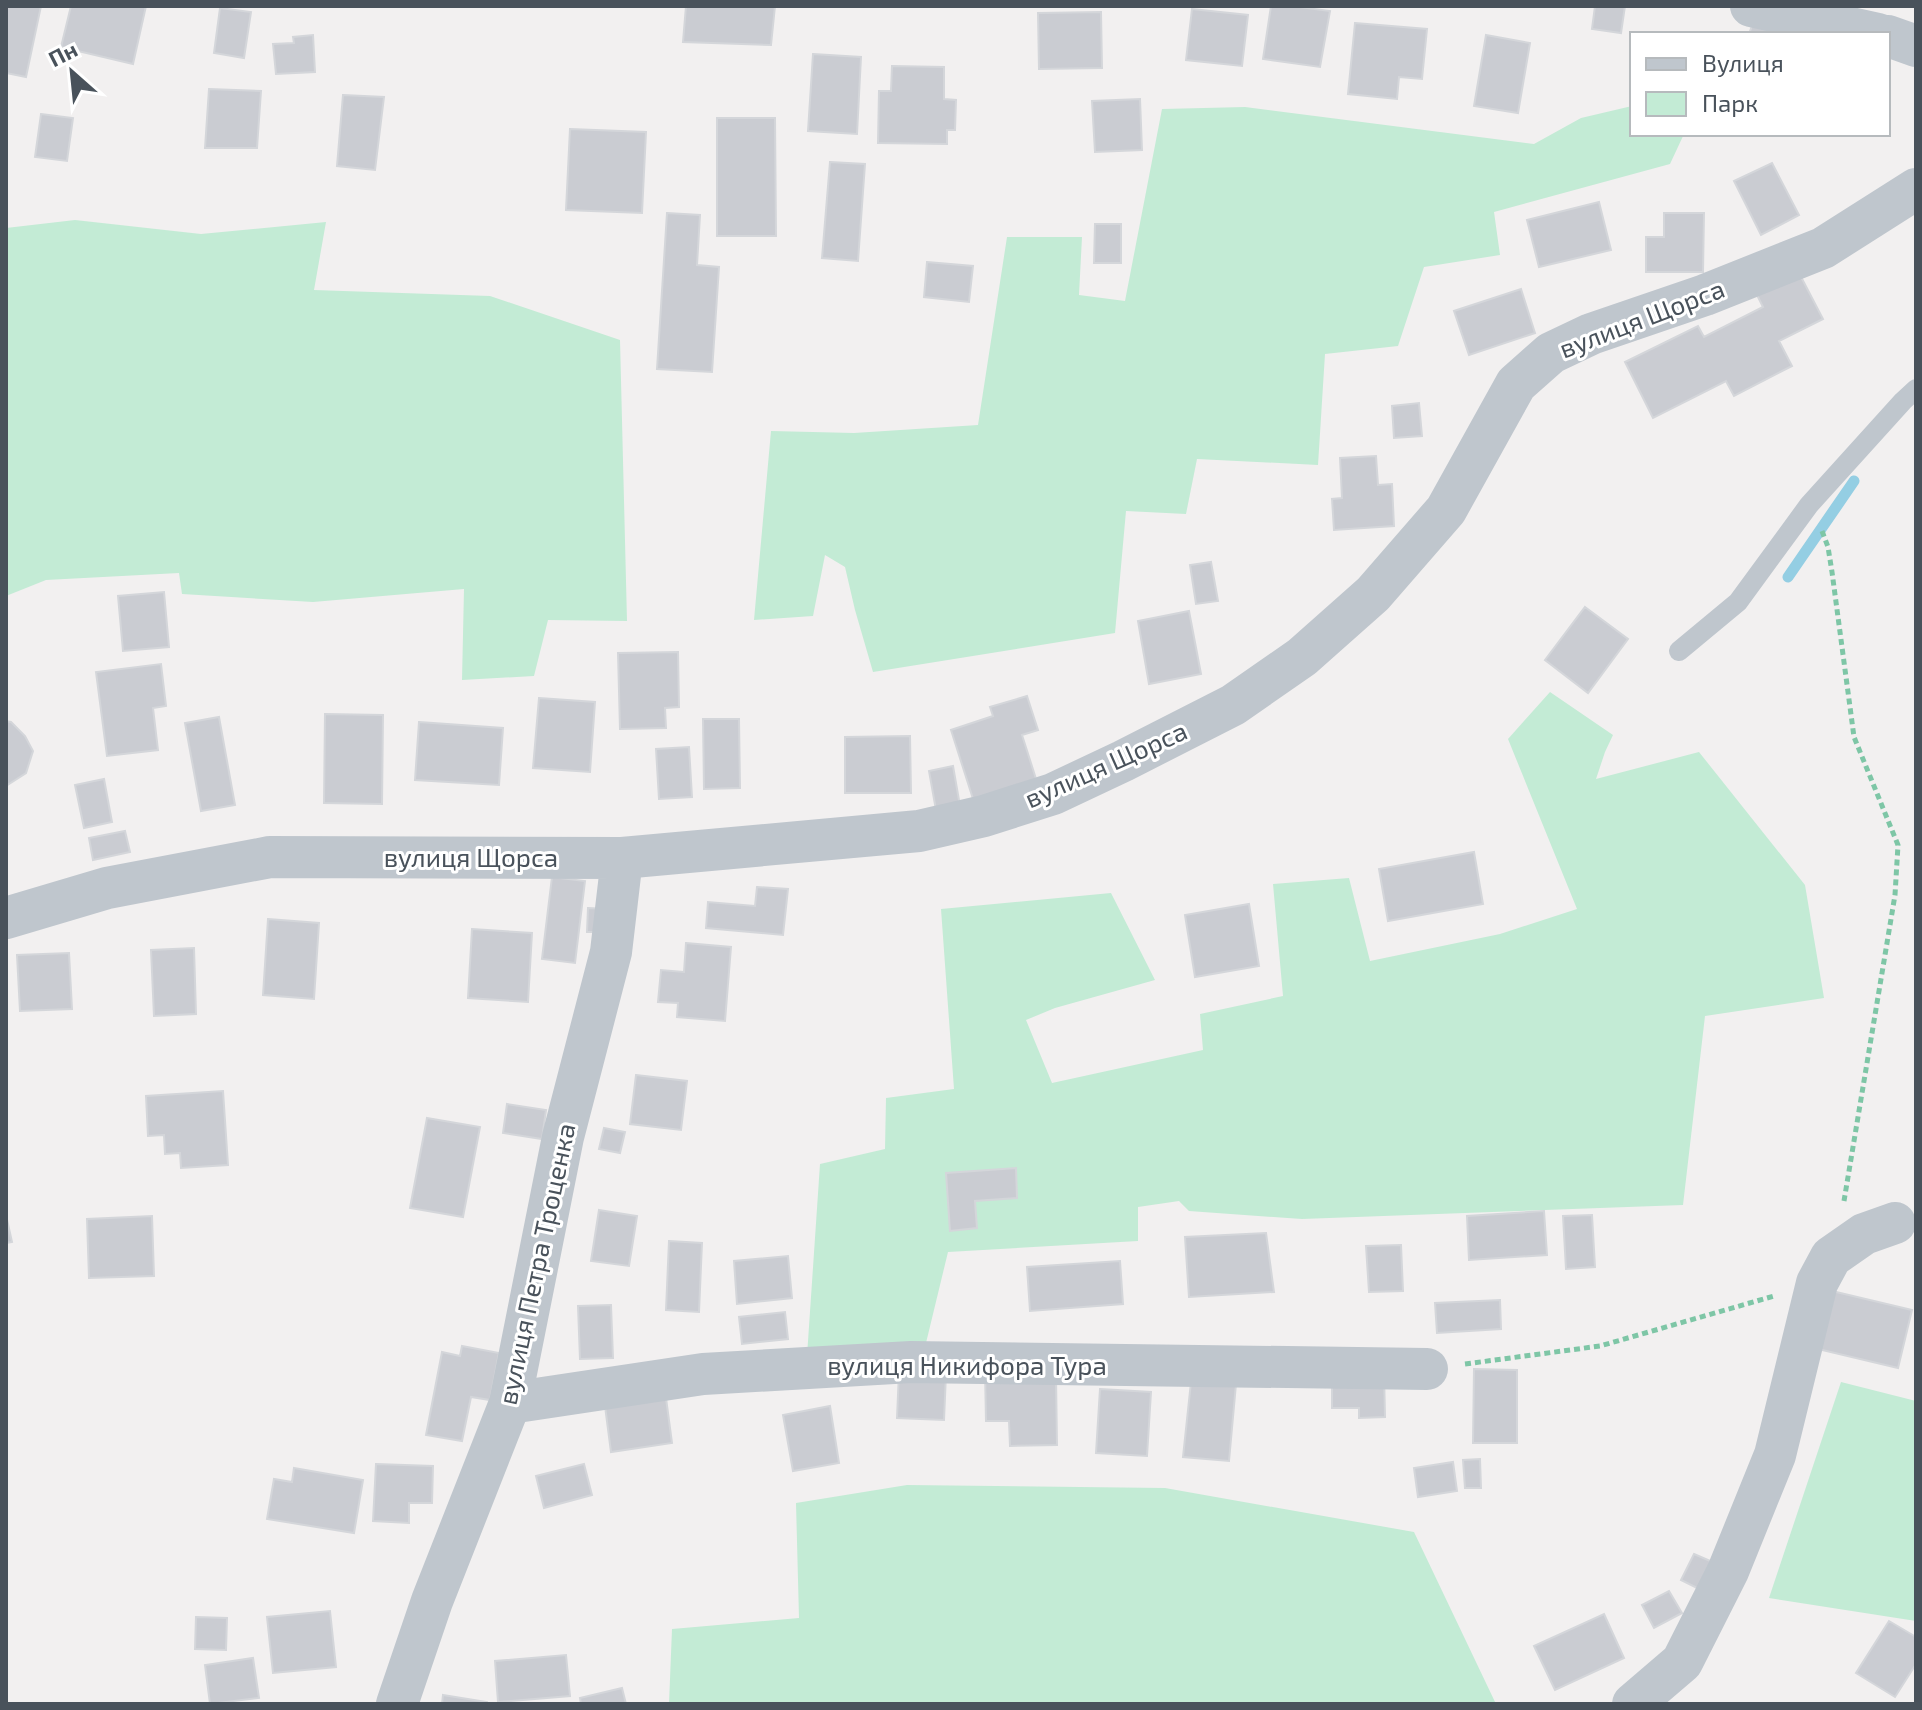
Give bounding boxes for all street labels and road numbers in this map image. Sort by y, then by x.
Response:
street label: вулиця Щорса [1555,272,1729,364]
street label: вулиця Щорса [1019,714,1192,814]
street label: вулиця Щорса [384,841,558,873]
street label: вулиця Петра Троценка [491,1120,582,1408]
street label: вулиця Никифора Тура [827,1349,1107,1381]

